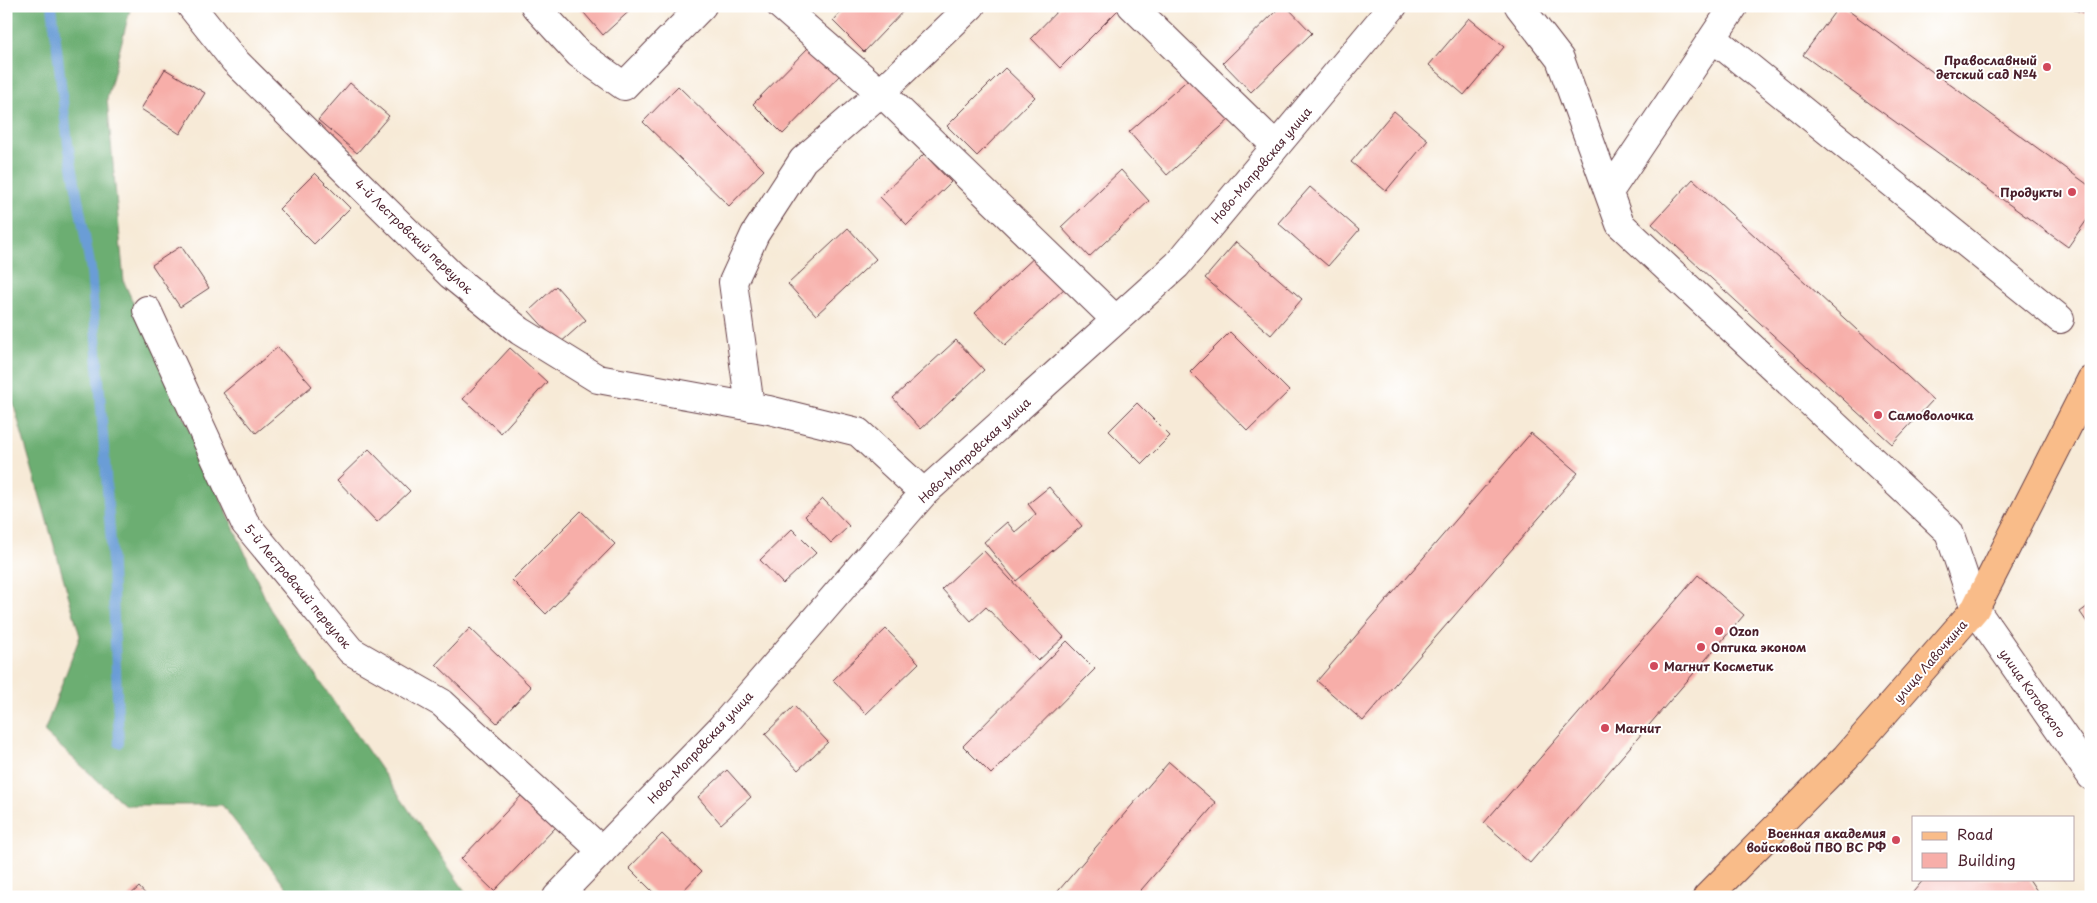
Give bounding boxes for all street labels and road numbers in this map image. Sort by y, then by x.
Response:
street label: Ново-Мопровская улица [1207,102,1316,227]
street label: 4-й Лестровский переулок [351,175,478,298]
street label: Ново-Мопровская улица [914,393,1034,507]
street label: 5-й Лестровский переулок [240,520,356,653]
street label: улица Лавочкина [1889,615,1971,706]
street label: улица Котовского [1996,645,2071,741]
street label: Ново-Мопровская улица [643,687,757,807]

